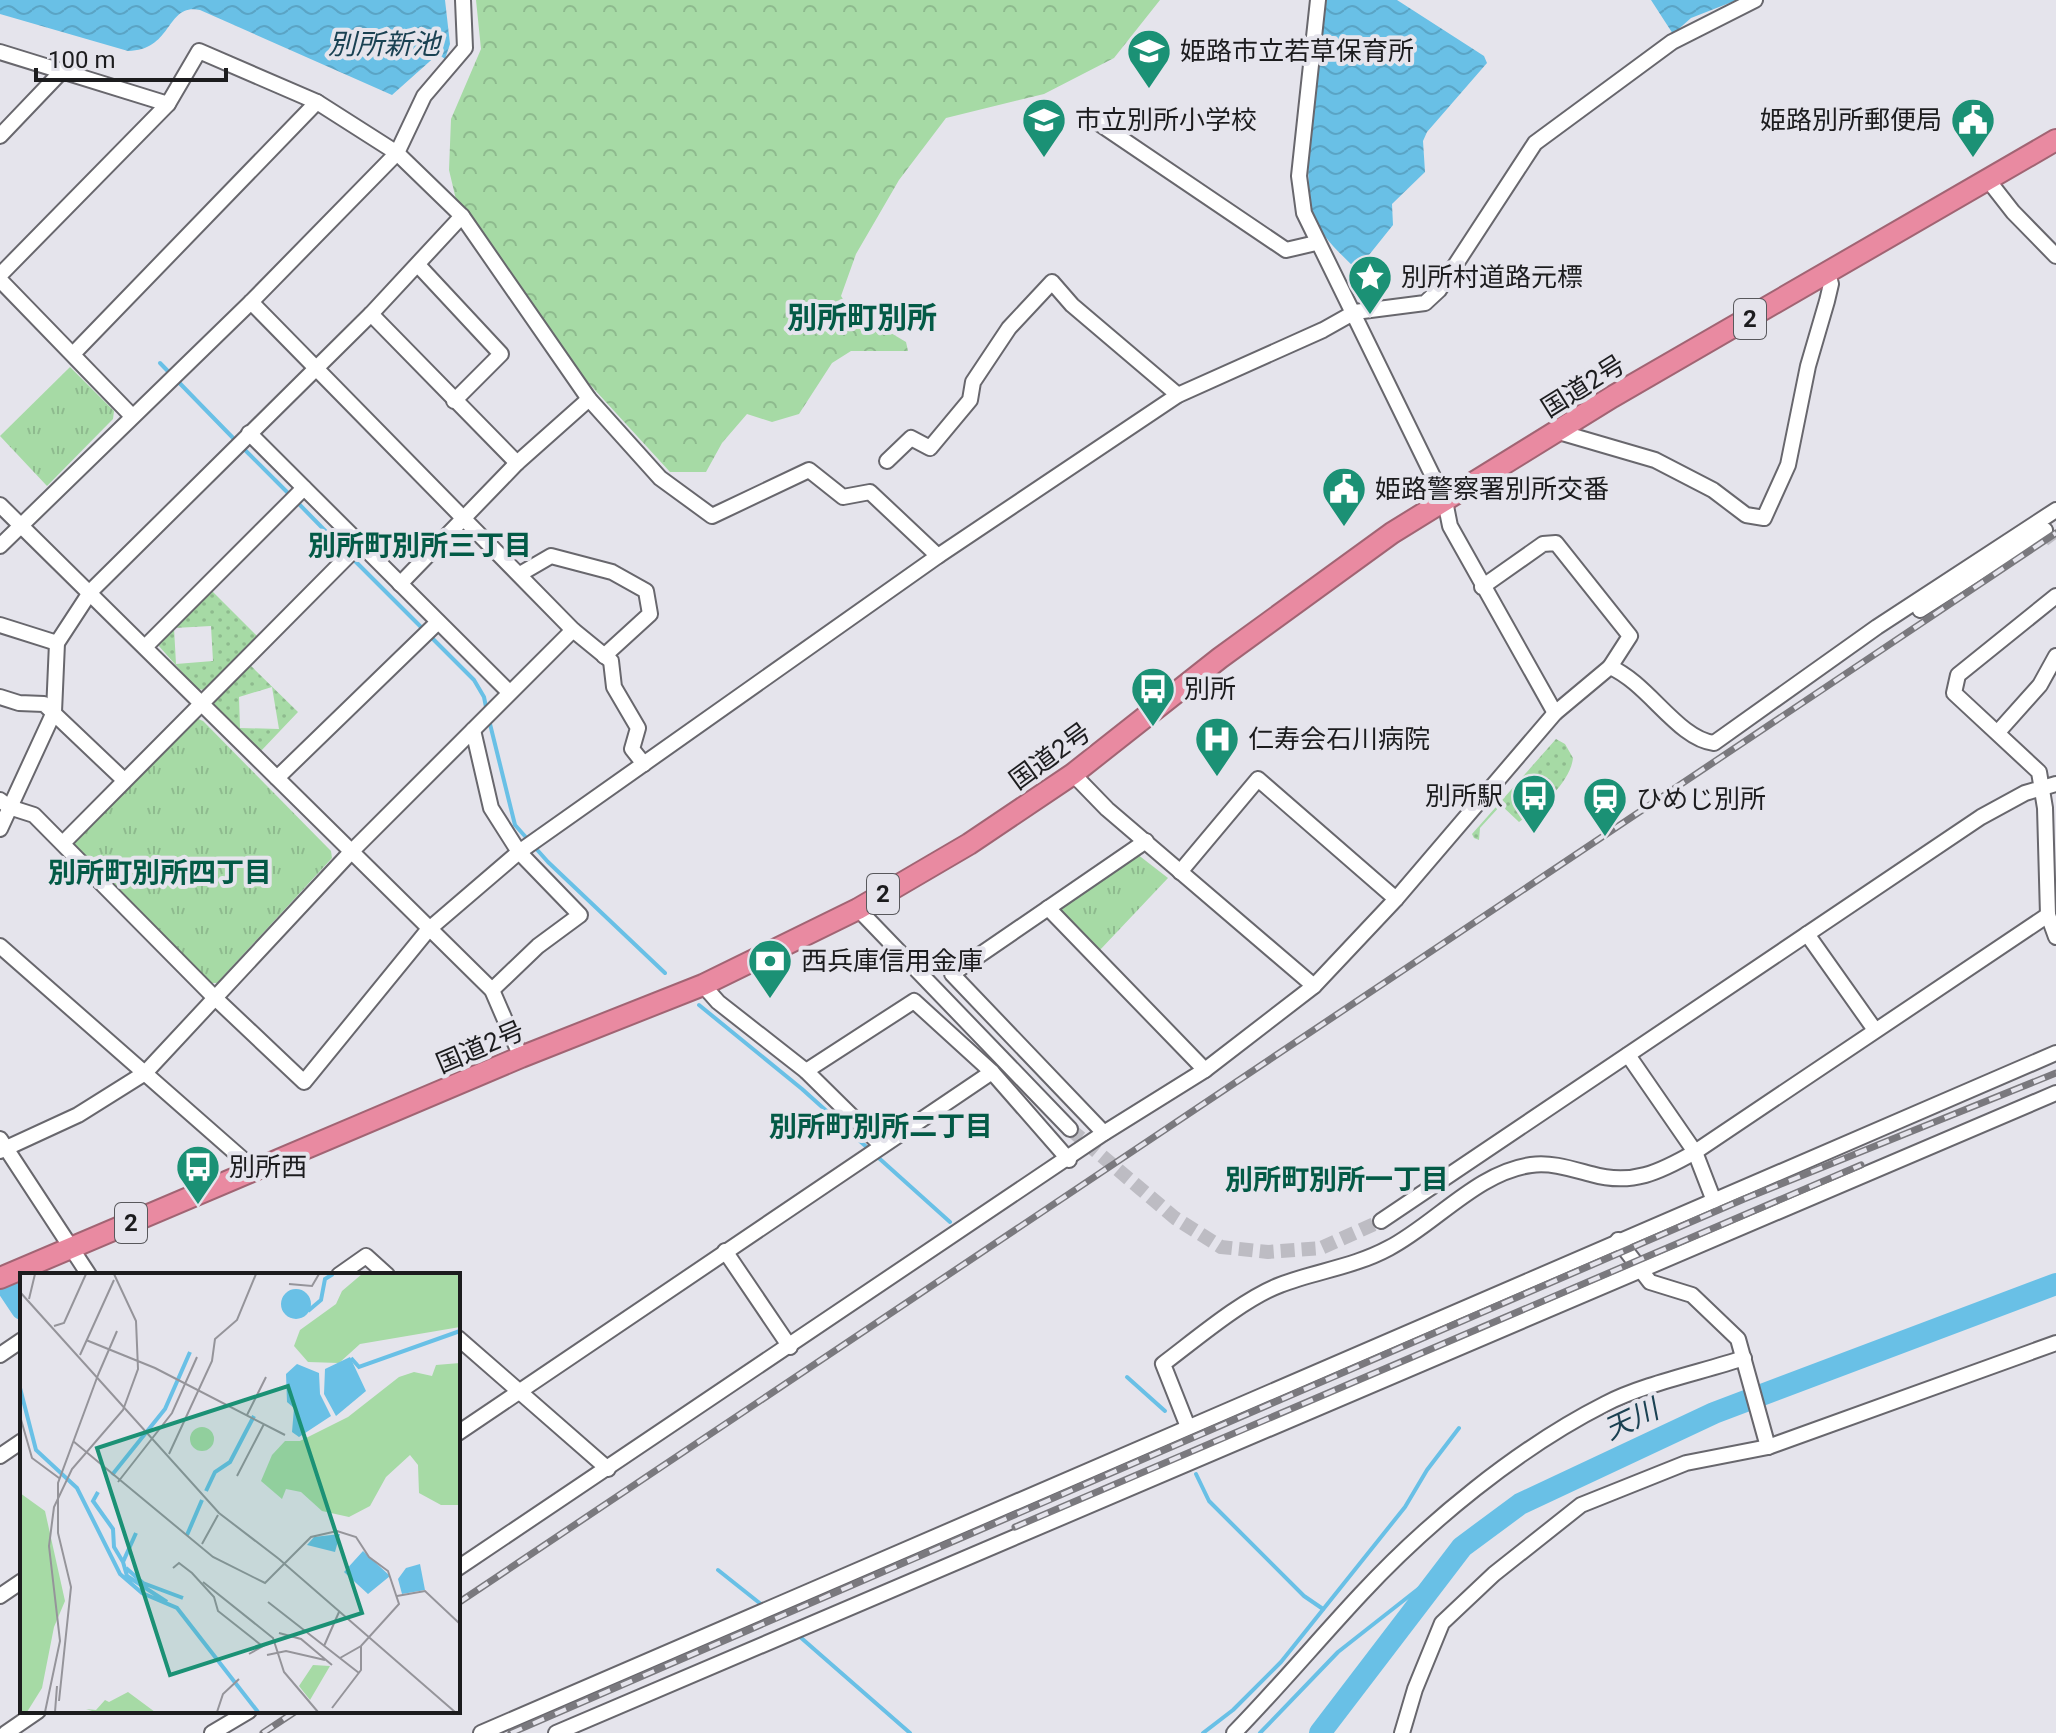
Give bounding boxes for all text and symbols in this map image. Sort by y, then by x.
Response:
school or university icon: 姫路市立若草保育所 [1125,27,1173,90]
water label: 別所新池 [328,28,443,61]
scale bar [36,32,226,82]
place label: 姫路市立若草保育所 [1180,36,1414,66]
text: 100 m [48,46,115,74]
school or university icon: 市立別所小学校 [1020,96,1068,159]
public building icon: 姫路別所郵便局 [1949,96,1997,159]
place label: 市立別所小学校 [1075,105,1257,135]
place label: 姫路別所郵便局 [1760,105,1942,135]
place icon: 別所村道路元標 [1346,253,1394,316]
place label: 別所村道路元標 [1401,262,1583,292]
road number: 2 [1734,299,1766,339]
district label: 別所町別所 [787,300,937,335]
street label: 国道2号 [1536,349,1630,423]
public building icon: 姫路警察署別所交番 [1320,465,1368,528]
place label: 姫路警察署別所交番 [1375,474,1609,504]
district label: 別所町別所三丁目 [308,529,532,562]
bus stop icon: 別所 [1129,665,1177,728]
place label: 別所 [1184,674,1236,704]
hospital icon: 仁寿会石川病院 [1193,715,1241,778]
street label: 国道2号 [1004,717,1096,795]
place label: 仁寿会石川病院 [1248,724,1430,754]
bus stop icon: 別所駅 [1510,772,1558,835]
station icon: ひめじ別所 [1581,775,1629,838]
place label: 別所駅 [1425,781,1503,811]
place label: ひめじ別所 [1636,784,1766,814]
district label: 別所町別所四丁目 [48,856,272,889]
road number: 2 [867,874,899,914]
bank icon: 西兵庫信用金庫 [746,937,794,1000]
place label: 西兵庫信用金庫 [801,946,983,976]
street label: 国道2号 [432,1015,528,1079]
district label: 別所町別所二丁目 [769,1110,993,1143]
bus stop icon: 別所西 [174,1143,222,1206]
place label: 別所西 [229,1152,307,1182]
district label: 別所町別所一丁目 [1225,1163,1449,1196]
road number: 2 [115,1203,147,1243]
inset map [20,1273,460,1713]
water label: 天川 [1599,1391,1666,1446]

